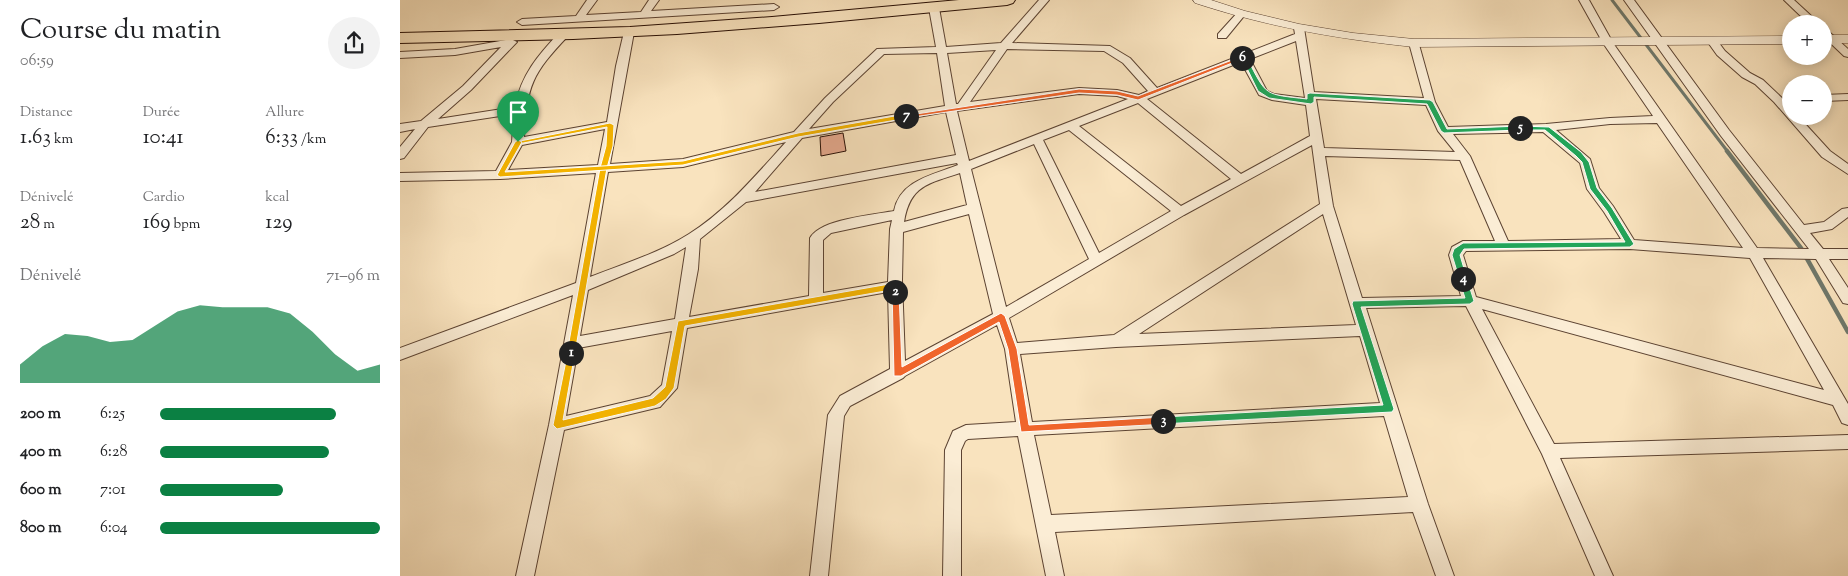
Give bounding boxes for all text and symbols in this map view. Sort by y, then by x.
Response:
text: Course du matin [20,11,221,51]
map controls [1782,15,1832,125]
button: + [1782,15,1832,65]
button: share [328,17,380,69]
pin: 6 [1230,46,1254,70]
text: 6 [1239,48,1246,68]
text: 06:59 [20,50,54,73]
button: − [1782,75,1832,125]
pin [497,91,539,142]
icon: arrive [504,98,532,126]
text: Distance [20,103,73,123]
text: Durée [143,103,180,123]
text: Allure [265,103,304,123]
pin: 7 [894,104,918,128]
text: 7 [903,106,910,126]
pin: 5 [1508,116,1532,140]
text: 5 [1518,118,1523,138]
text: 1.63 [20,123,51,153]
text: 10:41 [143,123,184,153]
text: 6:33 [265,123,298,153]
text: km [51,130,73,150]
text: /km [298,130,326,150]
text: Dénivelé [20,188,73,208]
text: Cardio [143,188,185,208]
text: kcal [265,188,289,208]
text: 28 [20,208,40,238]
text: 169 [143,208,170,238]
text: 129 [265,208,293,238]
text: m [40,215,55,235]
text: bpm [170,215,200,235]
text: Dénivelé [20,265,81,288]
text: 71–96 m [326,265,380,288]
pin: 4 [1450,266,1476,292]
text: 4 [1460,269,1467,289]
pin: 2 [882,280,908,304]
text: 2 [892,282,899,302]
pin: 1 [558,340,584,366]
text: 1 [569,343,574,363]
text: 200 m [20,403,61,426]
text: 6:25 [100,403,125,426]
pin: 3 [1150,408,1176,434]
text: 3 [1161,411,1166,431]
text: 400 m [20,441,62,464]
text: 6:28 [100,441,127,464]
text: 600 m [20,479,62,502]
text: 7:01 [100,479,126,502]
text: 800 m [20,517,62,540]
text: 6:04 [100,517,128,540]

